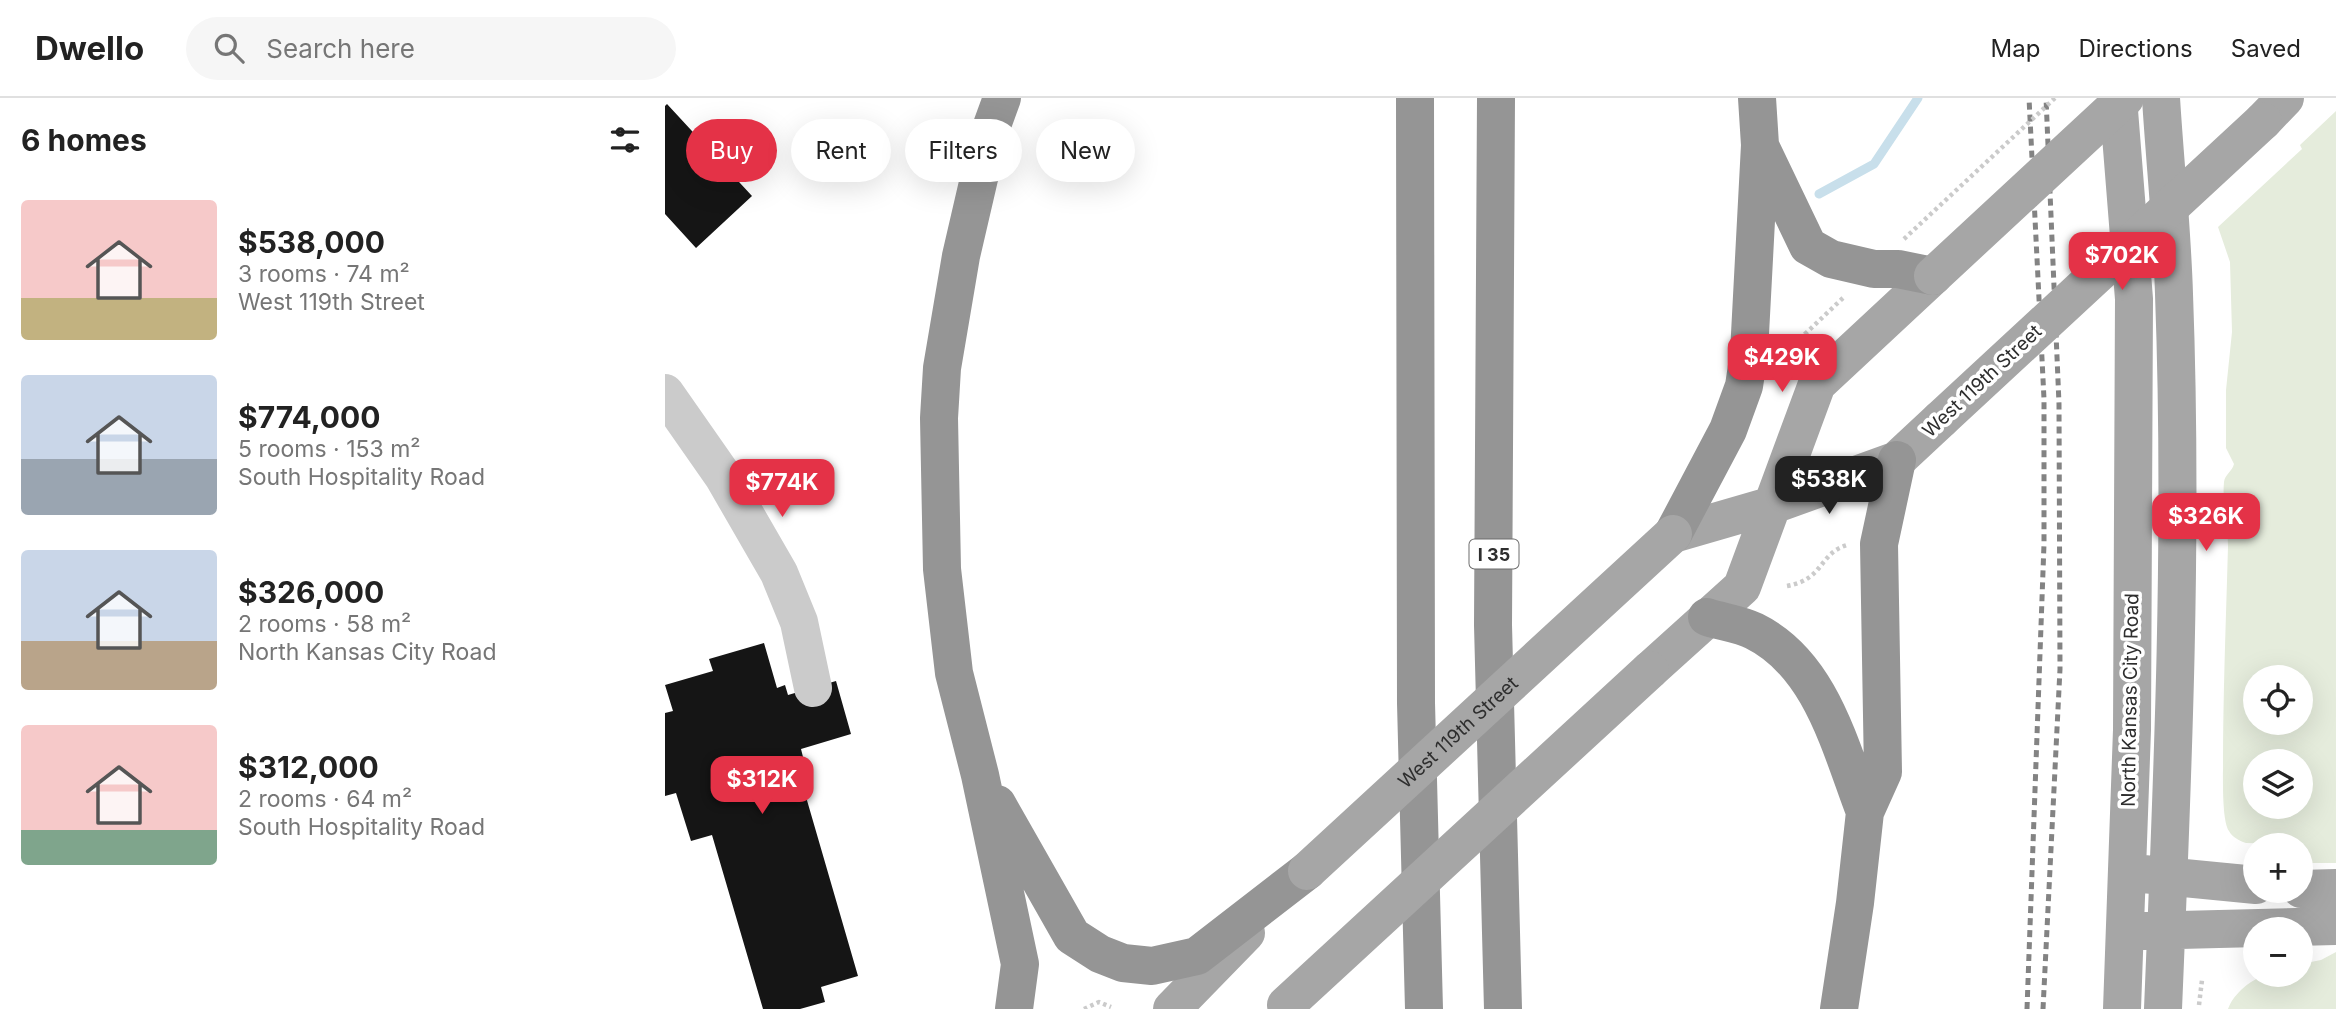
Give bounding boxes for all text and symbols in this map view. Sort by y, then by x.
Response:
search box [186,17,676,80]
text: Dwello [35,28,144,68]
icon: search [210,29,248,67]
text: Search here [266,33,415,64]
text: Map [1991,34,2040,63]
text: Directions [2078,34,2193,63]
text: Saved [2231,34,2301,63]
chip: Buy [686,119,777,182]
chip: Rent [791,119,891,182]
chip: Filters [905,119,1022,182]
chip: New [1036,119,1135,182]
icon: filters [606,121,644,159]
text: 6 homes [21,122,147,158]
text: $538,000 [238,224,385,260]
icon: home [77,228,161,312]
pin: $702K [2073,232,2171,292]
text: $702K [2085,241,2159,269]
text: 3 rooms · 74 m² [238,260,410,288]
text: West 119th Street [238,288,425,316]
street label: West 119th Street [1918,320,2046,442]
pin: $429K [1733,334,1831,394]
text: $429K [1744,343,1820,371]
text: $774,000 [238,399,381,435]
icon: home [77,403,161,487]
text: 5 rooms · 153 m² [238,435,420,463]
pin: $538K [1780,456,1878,516]
pin: $774K [733,460,831,519]
text: South Hospitality Road [238,463,485,491]
text: $538K [1791,465,1867,493]
text: $774K [745,468,819,496]
pin: $326K [2157,494,2255,553]
text: $326K [2168,502,2244,530]
road number: I 35 [1469,540,1519,568]
text: $326,000 [238,574,384,610]
icon: home [77,578,161,662]
street label: North Kansas City Road [2117,593,2143,807]
text: 2 rooms · 58 m² [238,610,411,638]
text: North Kansas City Road [238,638,497,666]
map controls [2243,665,2313,987]
button: locate [2243,665,2313,735]
street label: West 119th Street [1393,671,1522,793]
text: $312,000 [238,749,379,785]
button: layers [2243,749,2313,819]
icon: home [77,753,161,837]
pin: $312K [713,756,811,816]
text: $312K [727,765,797,793]
text: 2 rooms · 64 m² [238,785,412,813]
text: South Hospitality Road [238,813,485,841]
button: + [2243,833,2313,903]
button: − [2243,917,2313,987]

